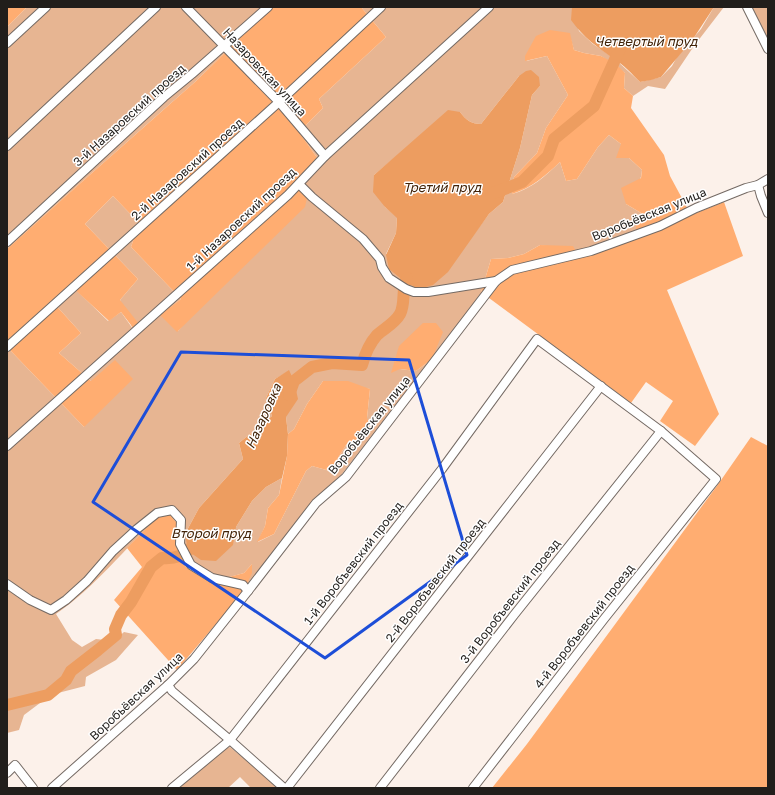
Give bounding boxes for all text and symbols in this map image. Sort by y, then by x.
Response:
street label: Назаровская улица [220,25,310,119]
water label: Четвертый пруд [595,33,698,49]
street label: 3-й Назаровский проезд [70,61,188,169]
street label: 2-й Назаровский проезд [128,115,246,223]
street label: 1-й Назаровский проезд [183,164,299,274]
water label: Третий пруд [403,179,482,195]
street label: Воробьёвская улица [590,184,708,244]
street label: Воробьёвская улица [325,373,413,477]
water label: Назаровка [242,381,285,451]
street label: 1-й Воробъевский проезд [300,498,406,628]
street label: 2-й Воробъевский проезд [382,515,488,645]
water label: Второй пруд [171,525,252,541]
street label: 3-й Воробъевский проезд [457,536,563,666]
street label: 4-й Воробъевский проезд [531,561,637,691]
street label: Воробьёвская улица [86,649,186,743]

